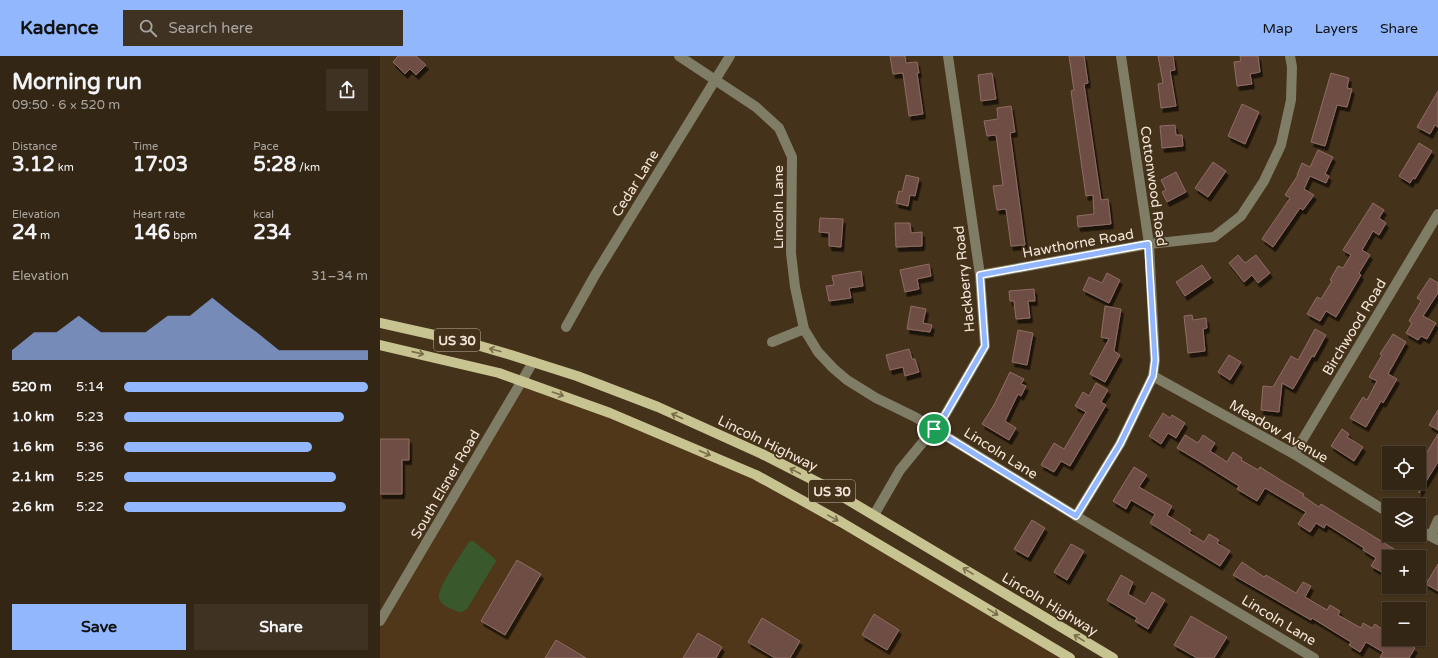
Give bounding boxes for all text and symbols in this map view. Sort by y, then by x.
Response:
search box [123,10,403,46]
text: Kadence [20,17,99,39]
icon: search [137,17,159,39]
text: Search here [169,19,253,37]
text: Map [1263,20,1293,37]
text: Layers [1315,20,1358,37]
text: Share [1380,20,1418,37]
text: Morning run [12,69,142,95]
button: share [326,69,368,111]
text: 09:50 · 6 × 520 m [12,97,120,113]
street label: Cottonwood Road [1137,125,1170,247]
text: Distance [12,140,57,153]
text: Time [133,140,158,153]
text: Pace [253,140,279,153]
street label: Cedar Lane [608,147,663,220]
text: 3.12 [12,153,55,177]
text: 17:03 [133,153,188,177]
text: 5:28 [253,153,296,177]
text: km [55,161,74,174]
text: /km [296,161,320,174]
street label: Lincoln Lane [770,165,787,249]
text: Elevation [12,208,60,221]
text: Heart rate [133,208,185,221]
text: kcal [253,208,274,221]
text: 24 [12,221,37,245]
text: 146 [133,221,170,245]
text: 234 [253,221,291,245]
street label: Hackberry Road [950,225,979,333]
street label: Hawthorne Road [1021,225,1135,262]
text: m [37,229,50,242]
text: bpm [170,229,197,242]
text: Elevation [12,268,69,284]
text: 31–34 m [311,268,368,284]
street label: Birchwood Road [1319,276,1390,379]
road number: US 30 [434,329,480,351]
one-way arrow [489,346,502,353]
one-way arrow [411,350,424,358]
text: 520 m [12,379,52,395]
text: 5:14 [76,379,104,395]
one-way arrow [551,391,564,398]
street label: Meadow Avenue [1226,396,1331,467]
text: 1.0 km [12,409,54,425]
text: 5:23 [76,409,104,425]
one-way arrow [672,412,684,419]
street label: Lincoln Highway [715,412,821,475]
pin [917,412,951,446]
icon: arrive [923,418,945,440]
street label: Lincoln Lane [961,424,1041,483]
street label: South Elsner Road [407,427,484,542]
text: 1.6 km [12,439,54,455]
text: 5:36 [76,439,104,455]
map controls [1382,446,1426,646]
button: locate [1382,446,1426,490]
one-way arrow [698,450,710,457]
one-way arrow [789,467,801,474]
text: 2.1 km [12,469,54,485]
text: 5:25 [76,469,104,485]
road number: US 30 [809,480,855,502]
button: layers [1382,498,1426,542]
text: 2.6 km [12,499,54,515]
text: 5:22 [76,499,104,515]
one-way arrow [827,514,839,522]
button: + [1382,550,1426,594]
one-way arrow [962,567,974,575]
street label: Lincoln Highway [999,569,1101,640]
street label: Lincoln Lane [1238,592,1319,649]
button: − [1382,602,1426,646]
button: Save [12,604,186,650]
button: Share [194,604,368,650]
one-way arrow [987,608,999,616]
one-way arrow [1074,634,1085,642]

